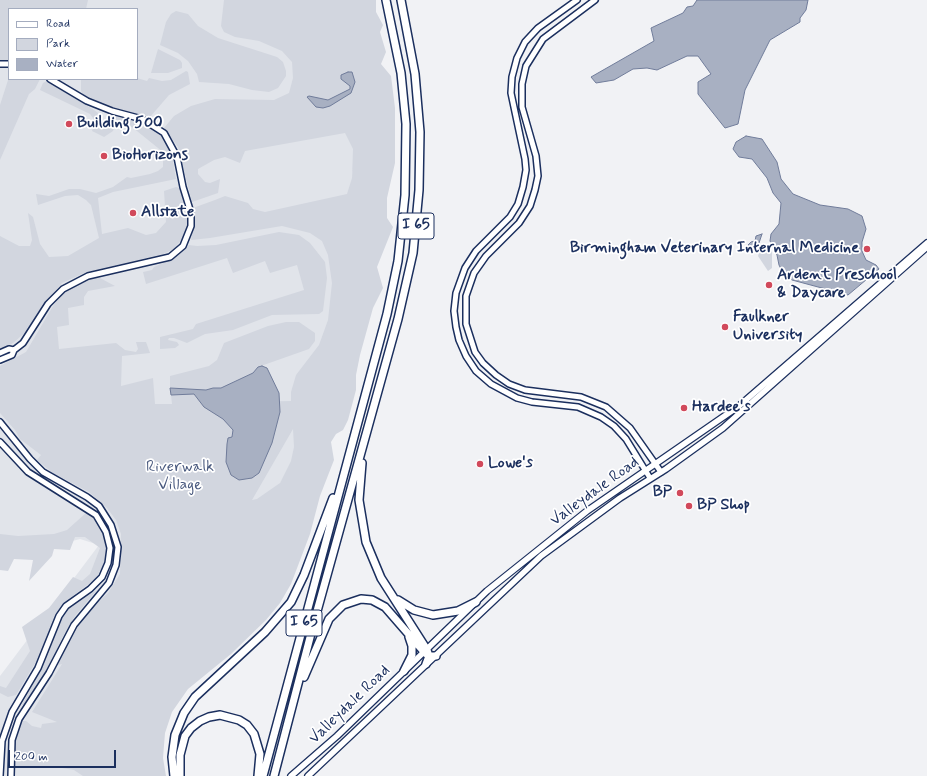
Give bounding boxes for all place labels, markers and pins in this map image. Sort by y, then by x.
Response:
place label: Building 500 [77,114,163,134]
marker: Building 500 [64,119,74,129]
place label: BioHorizons [112,146,188,166]
marker: BioHorizons [99,151,109,161]
place label: Allstate [141,203,194,223]
marker: Allstate [128,208,138,218]
place label: Birmingham Veterinary Internal Medicine [570,239,859,259]
marker: Birmingham Veterinary Internal Medicine [862,244,872,254]
place label: Ardent Preschool & Daycare [777,266,897,304]
marker: Ardent Preschool & Daycare [764,280,774,290]
place label: Faulkner University [733,308,803,346]
marker: Faulkner University [720,322,730,332]
place label: Hardee's [692,398,751,418]
marker: Hardee's [679,403,689,413]
place label: Lowe's [488,454,533,474]
marker: Lowe's [475,459,485,469]
place label: BP [653,483,672,503]
marker: BP [675,488,685,498]
place label: BP Shop [697,496,750,516]
marker: BP Shop [684,501,694,511]

